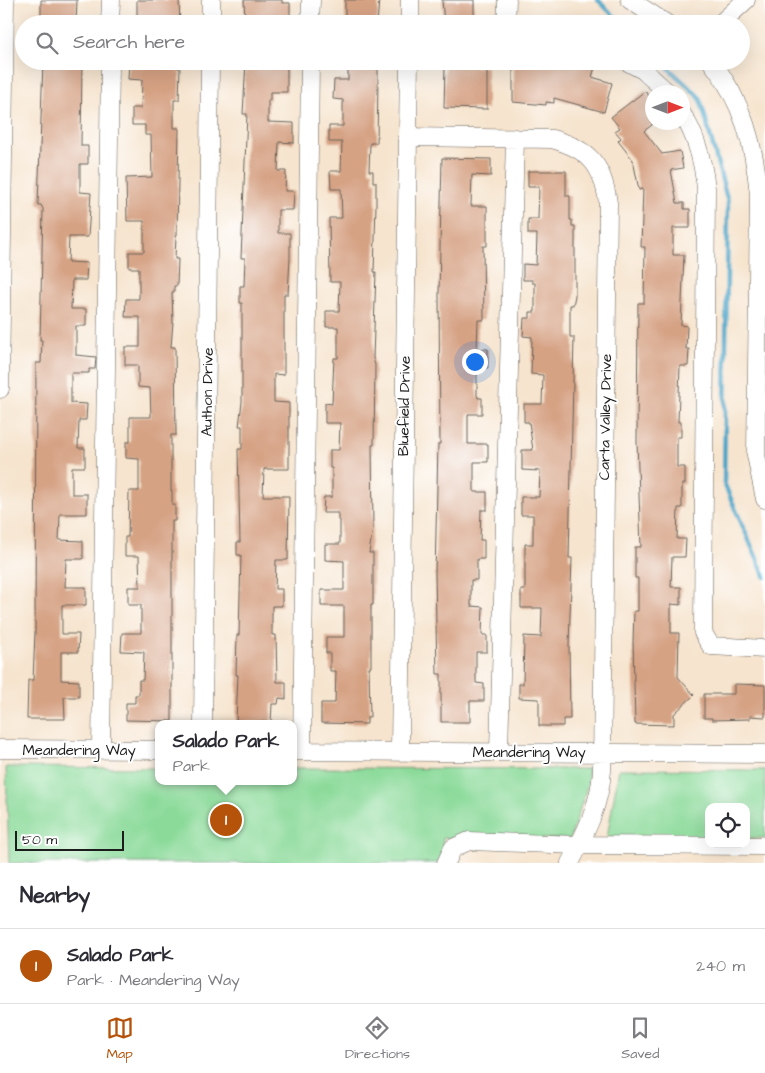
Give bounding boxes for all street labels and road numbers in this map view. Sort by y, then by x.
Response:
street label: Authon Drive [196,347,219,437]
street label: Carta Valley Drive [594,354,618,480]
street label: Bluefield Drive [393,356,416,456]
street label: Meandering Way [22,740,136,762]
street label: Meandering Way [472,742,586,764]

